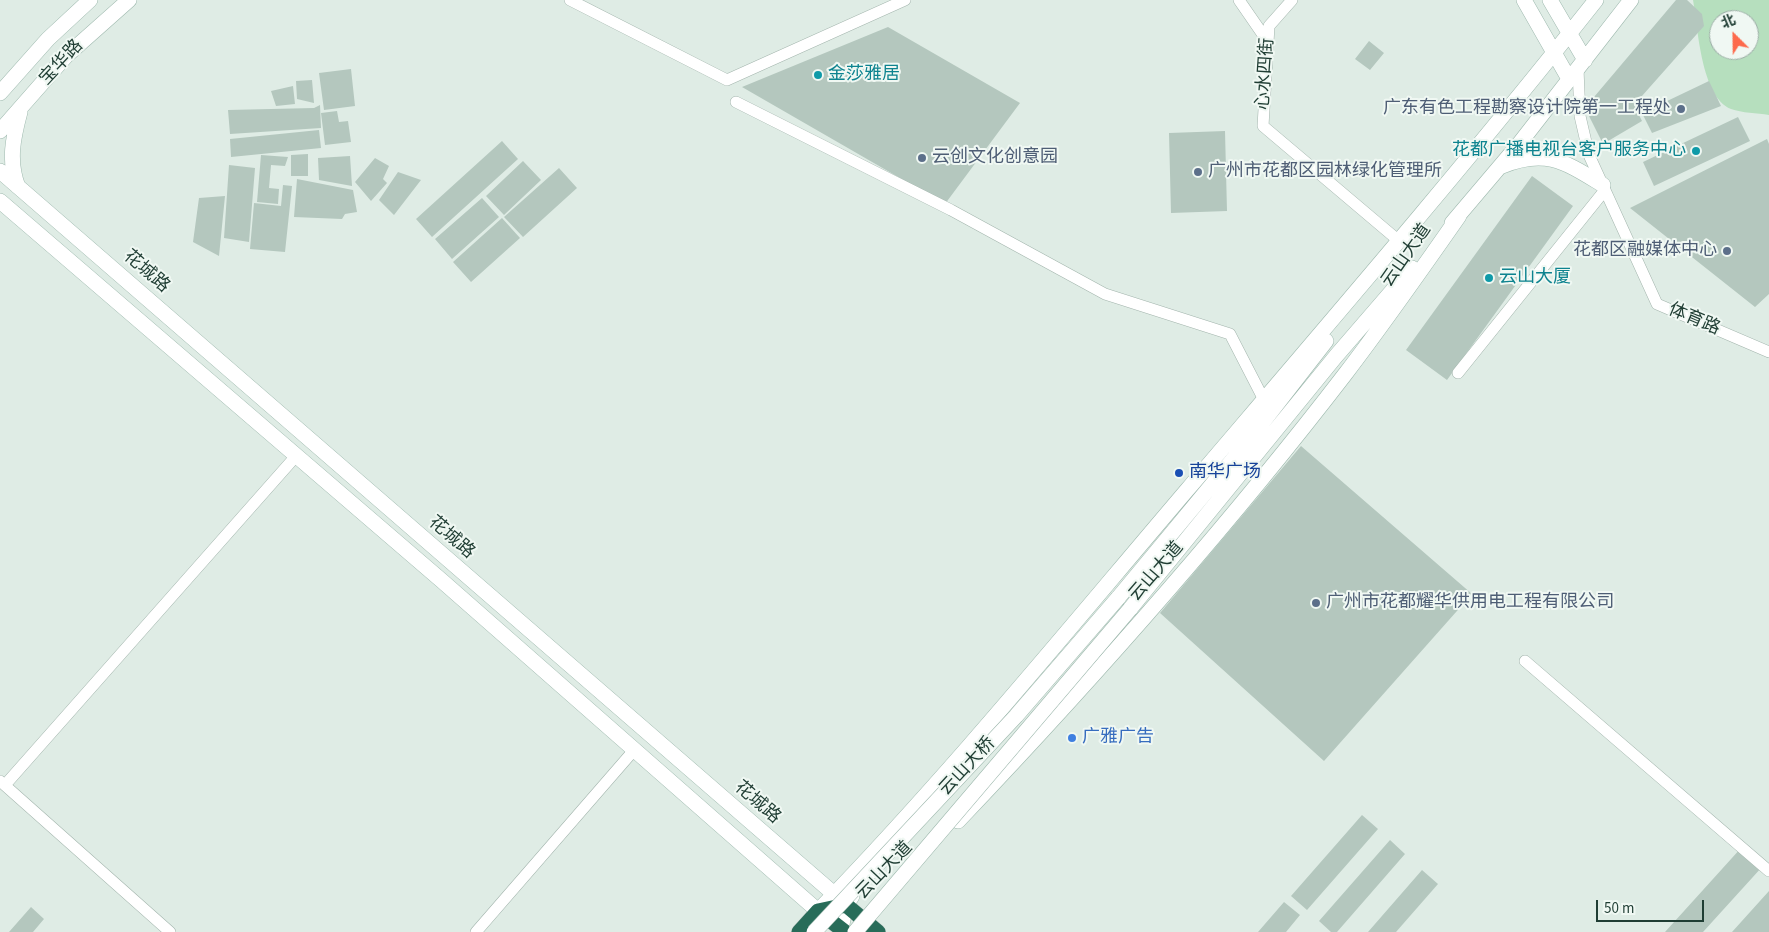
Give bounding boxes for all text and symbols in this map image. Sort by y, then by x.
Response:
north arrow [1709,10,1759,60]
text: 北 [1718,10,1739,34]
street label: 宝华路 [36,36,88,90]
street label: 心水四街 [1253,37,1279,111]
place label: 金莎雅居 [828,64,900,86]
marker: 金莎雅居 [812,69,824,81]
place label: 广东有色工程勘察设计院第一工程处 [1383,98,1671,120]
marker: 广东有色工程勘察设计院第一工程处 [1675,103,1687,115]
place label: 花都广播电视台客户服务中心 [1452,140,1686,162]
marker: 花都广播电视台客户服务中心 [1690,145,1702,157]
place label: 云创文化创意园 [932,147,1058,169]
marker: 云创文化创意园 [916,152,928,164]
place label: 广州市花都区园林绿化管理所 [1208,161,1442,183]
marker: 广州市花都区园林绿化管理所 [1192,166,1204,178]
street label: 云山大道 [1378,220,1436,292]
place label: 花都区融媒体中心 [1573,240,1717,262]
marker: 花都区融媒体中心 [1721,245,1733,257]
street label: 花城路 [119,246,173,298]
place label: 云山大厦 [1499,267,1571,289]
marker: 云山大厦 [1483,272,1495,284]
street label: 体育路 [1665,300,1723,340]
place label: 南华广场 [1189,462,1261,484]
marker: 南华广场 [1173,467,1185,479]
street label: 花城路 [424,512,478,564]
street label: 云山大道 [1125,538,1189,606]
place label: 广州市花都耀华供用电工程有限公司 [1326,592,1614,614]
marker: 广州市花都耀华供用电工程有限公司 [1310,597,1322,609]
place label: 广雅广告 [1082,727,1154,749]
marker: 广雅广告 [1066,732,1078,744]
street label: 云山大桥 [936,733,1000,801]
street label: 花城路 [730,777,784,829]
street label: 云山大道 [852,838,918,904]
scale bar [1599,890,1706,922]
text: 50 m [1604,898,1634,919]

